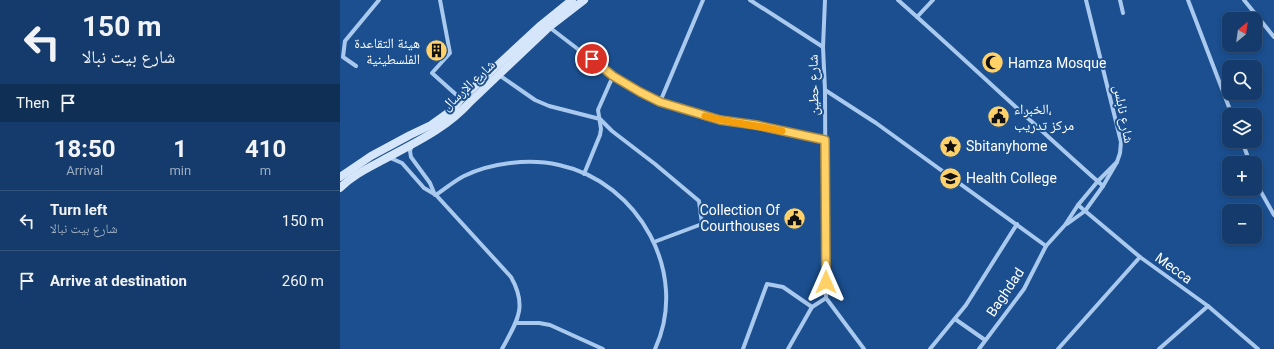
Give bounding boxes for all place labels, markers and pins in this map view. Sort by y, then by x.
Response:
place label: هيئة التقاعدة الفلسطينية [354,35,420,67]
building icon: هيئة التقاعدة الفلسطينية [423,38,449,64]
pin [575,42,609,76]
mosque icon: Hamza Mosque [980,50,1006,76]
place label: Hamza Mosque [1008,55,1106,71]
place label: الخبراء، مركز تدريب [1014,101,1074,134]
public building icon: الخبراء، مركز تدريب [986,104,1012,130]
place icon: Sbitanyhome [938,133,964,159]
place label: Sbitanyhome [966,138,1048,154]
school or university icon: Health College [937,165,963,191]
place label: Health College [966,170,1057,186]
place label: Collection Of Courthouses [700,202,780,234]
public building icon: Collection Of Courthouses [782,205,808,231]

